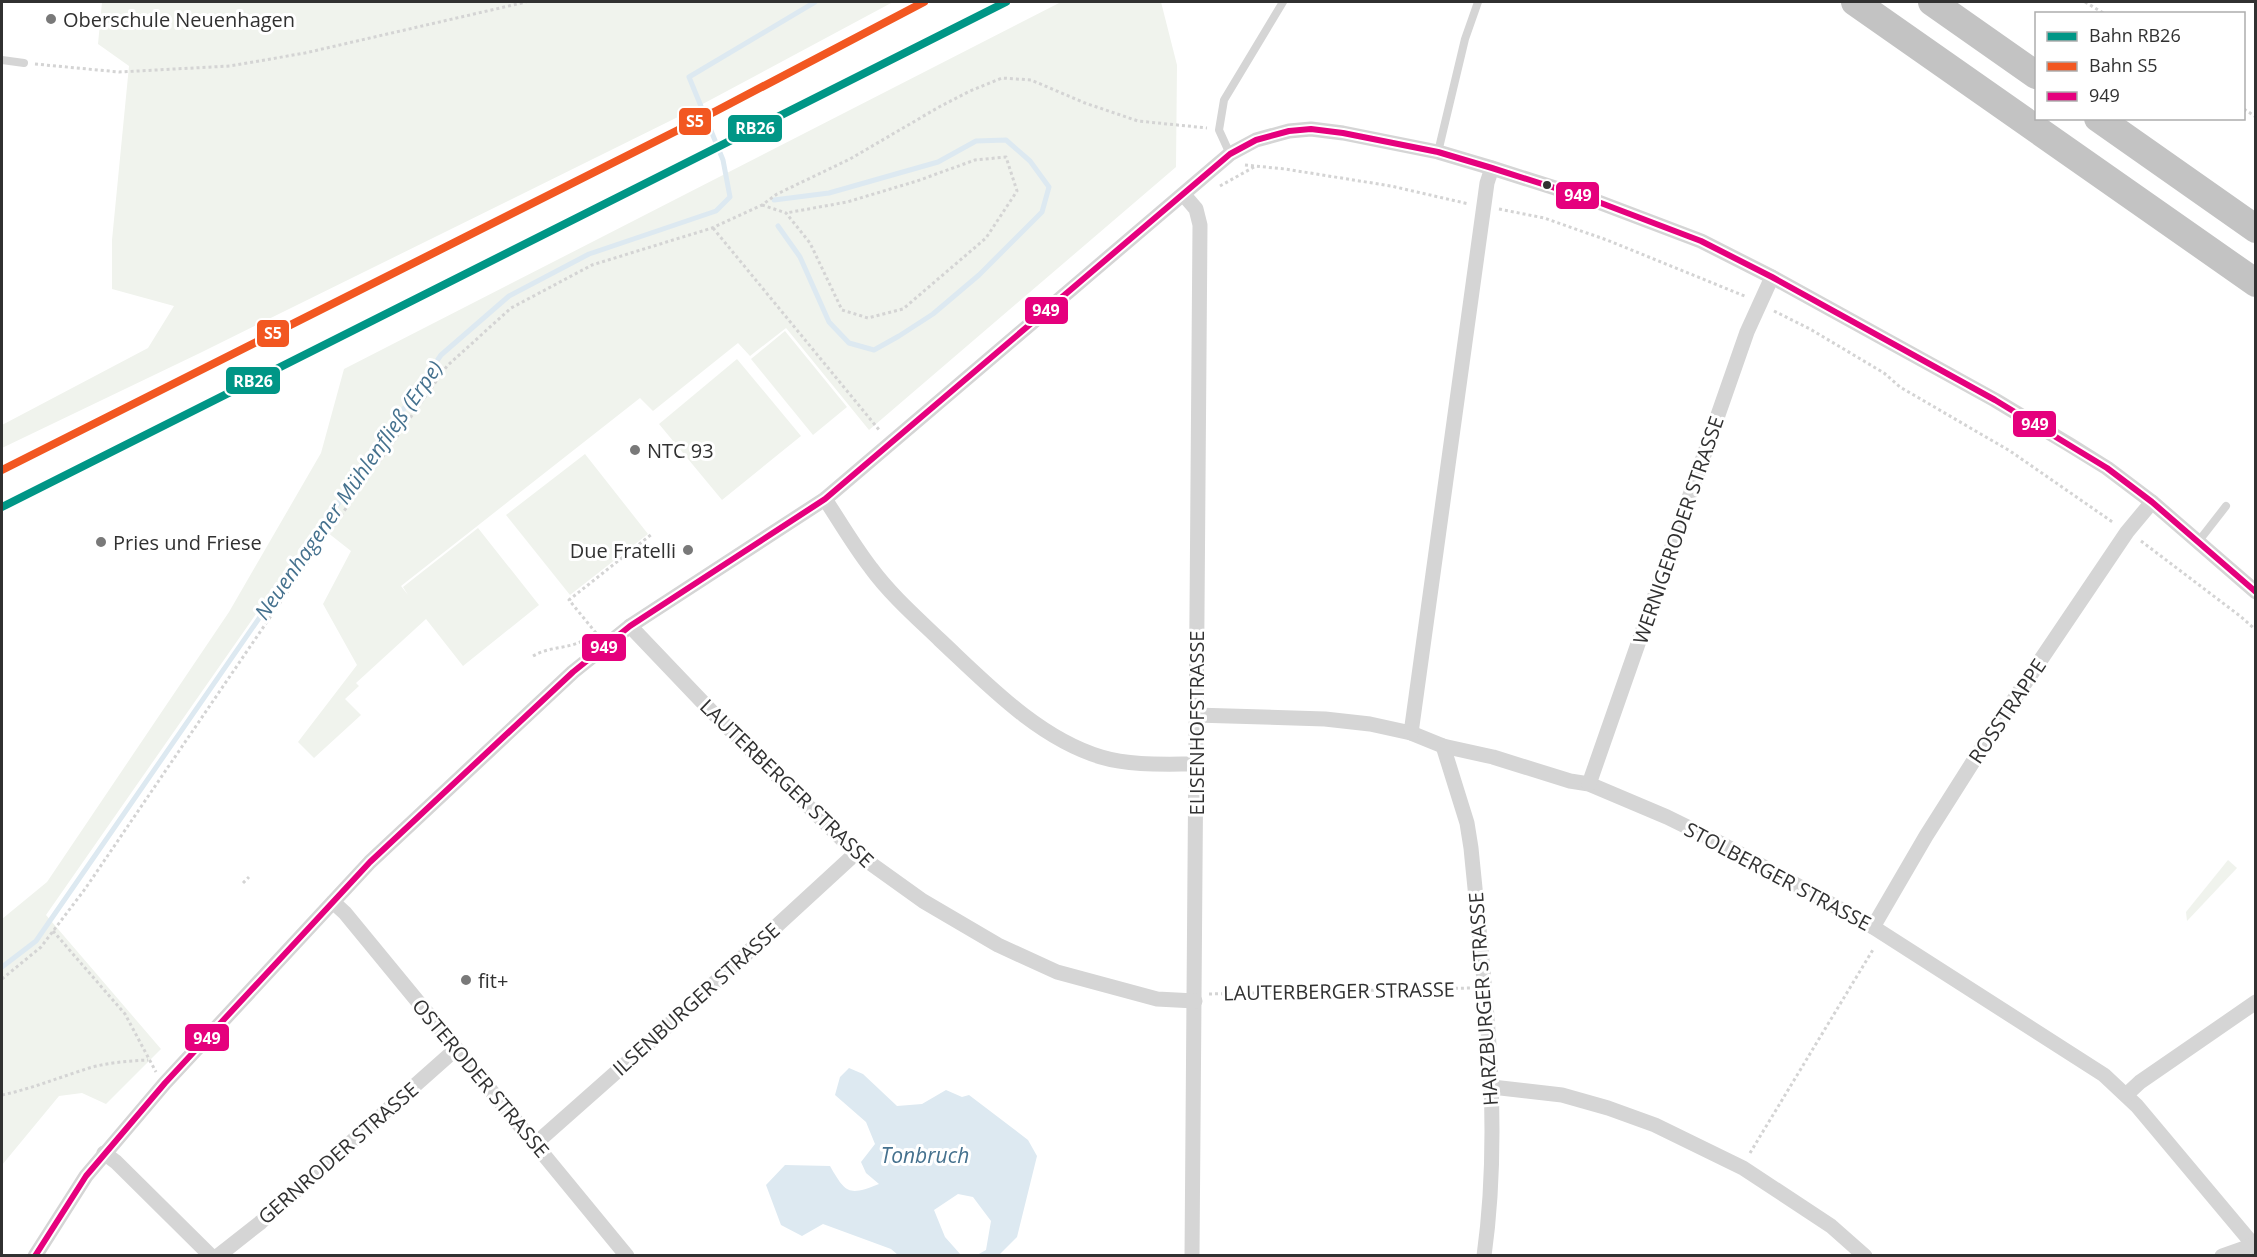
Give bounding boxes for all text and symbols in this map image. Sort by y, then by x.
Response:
place label: Oberschule Neuenhagen [63,6,295,33]
marker: Oberschule Neuenhagen [44,12,58,26]
legend [2035,12,2245,120]
text: Bahn RB26 [2089,23,2181,47]
text: Bahn S5 [2089,53,2158,77]
text: 949 [2089,83,2120,107]
line badge: S5 [678,107,712,136]
text: S5 [686,110,704,132]
line badge: RB26 [727,114,783,143]
text: RB26 [735,117,775,139]
unlabelled marker [1541,179,1553,191]
line badge: 949 [1555,181,1600,210]
text: 949 [1564,184,1592,206]
line badge: 949 [1024,296,1069,325]
text: 949 [1032,299,1060,321]
line badge: S5 [256,319,290,348]
text: S5 [264,322,282,344]
water label: Neuenhagener Mühlenfließ (Erpe) [248,355,448,625]
line badge: RB26 [225,366,281,395]
text: RB26 [233,370,273,392]
line badge: 949 [2012,410,2057,438]
street label: WERNIGERODER STRASSE [1626,412,1730,648]
text: 949 [2021,413,2049,435]
place label: NTC 93 [647,437,714,464]
marker: NTC 93 [628,443,642,457]
place label: Pries und Friese [113,529,262,556]
marker: Pries und Friese [94,535,108,549]
place label: Due Fratelli [570,537,676,564]
marker: Due Fratelli [681,543,695,557]
street label: ELISENHOFSTRASSE [1183,631,1210,815]
line badge: 949 [581,633,627,662]
text: 949 [590,636,618,658]
street label: ROSSTRAPPE [1962,653,2052,769]
street label: LAUTERBERGER STRASSE [694,693,880,873]
street label: STOLBERGER STRASSE [1680,815,1876,937]
street label: HARZBURGER STRASSE [1462,891,1504,1107]
street label: ILSENBURGER STRASSE [607,917,785,1081]
place label: fit+ [478,967,508,994]
marker: fit+ [459,973,473,987]
street label: LAUTERBERGER STRASSE [1223,975,1455,1007]
street label: OSTERODER STRASSE [406,993,556,1163]
line badge: 949 [184,1023,230,1052]
text: 949 [193,1027,221,1049]
street label: GERNRODER STRASSE [252,1076,424,1230]
water label: Tonbruch [881,1141,969,1169]

